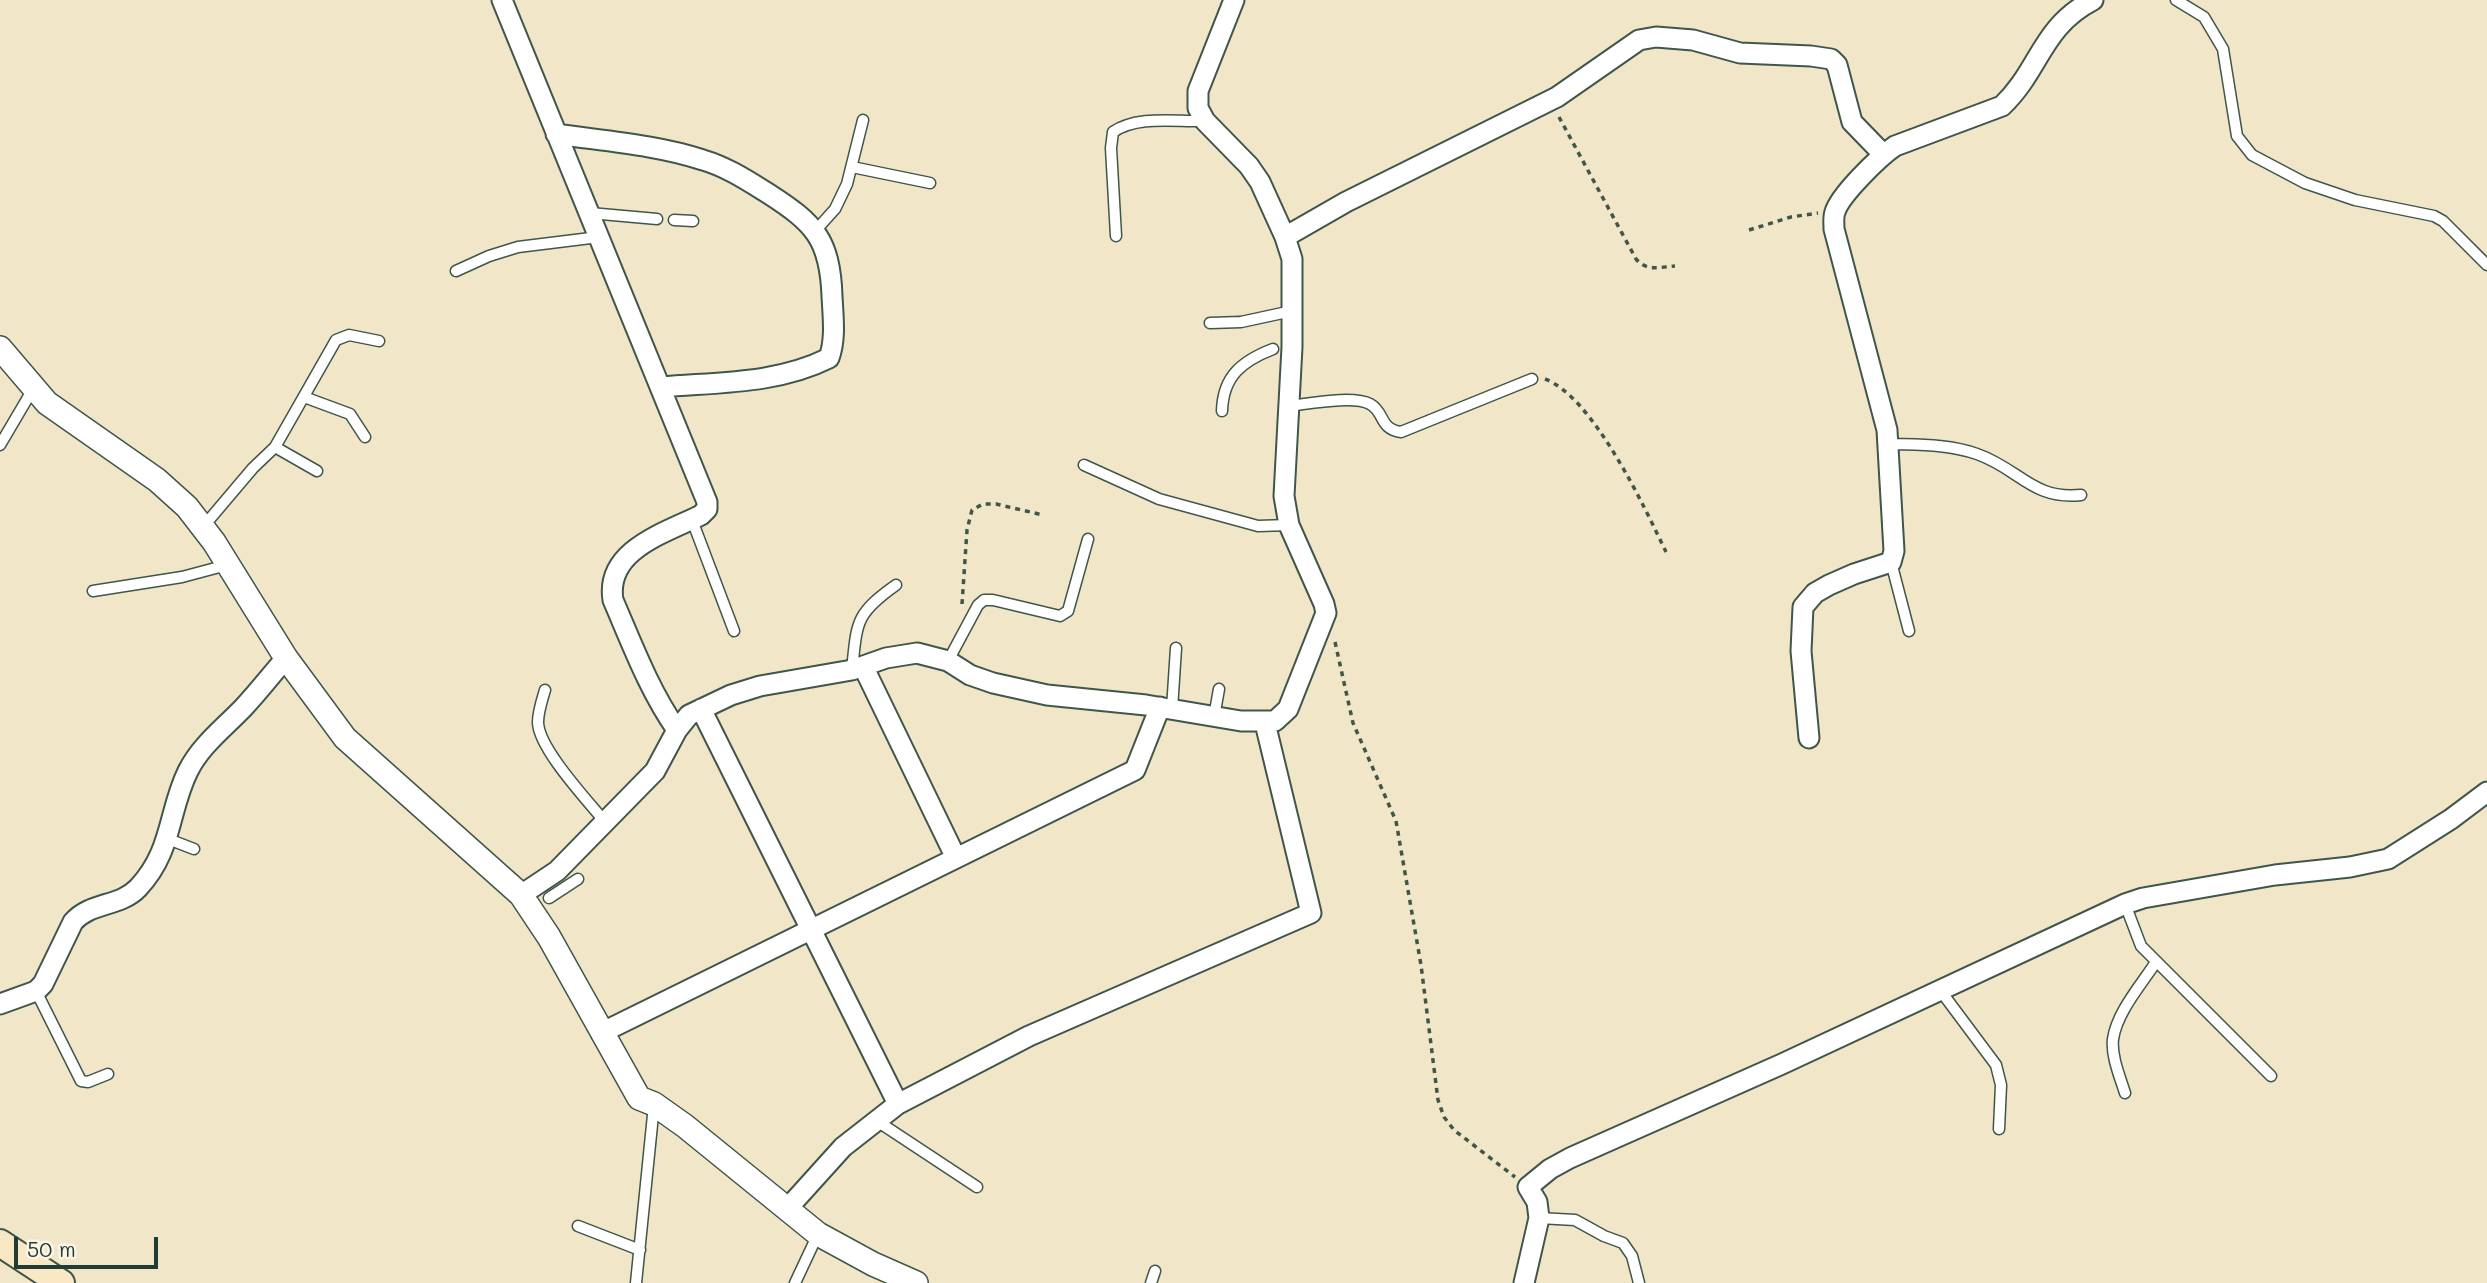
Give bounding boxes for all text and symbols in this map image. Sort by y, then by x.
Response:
scale bar [18,1224,161,1268]
text: 50 m [27,1235,76,1262]

